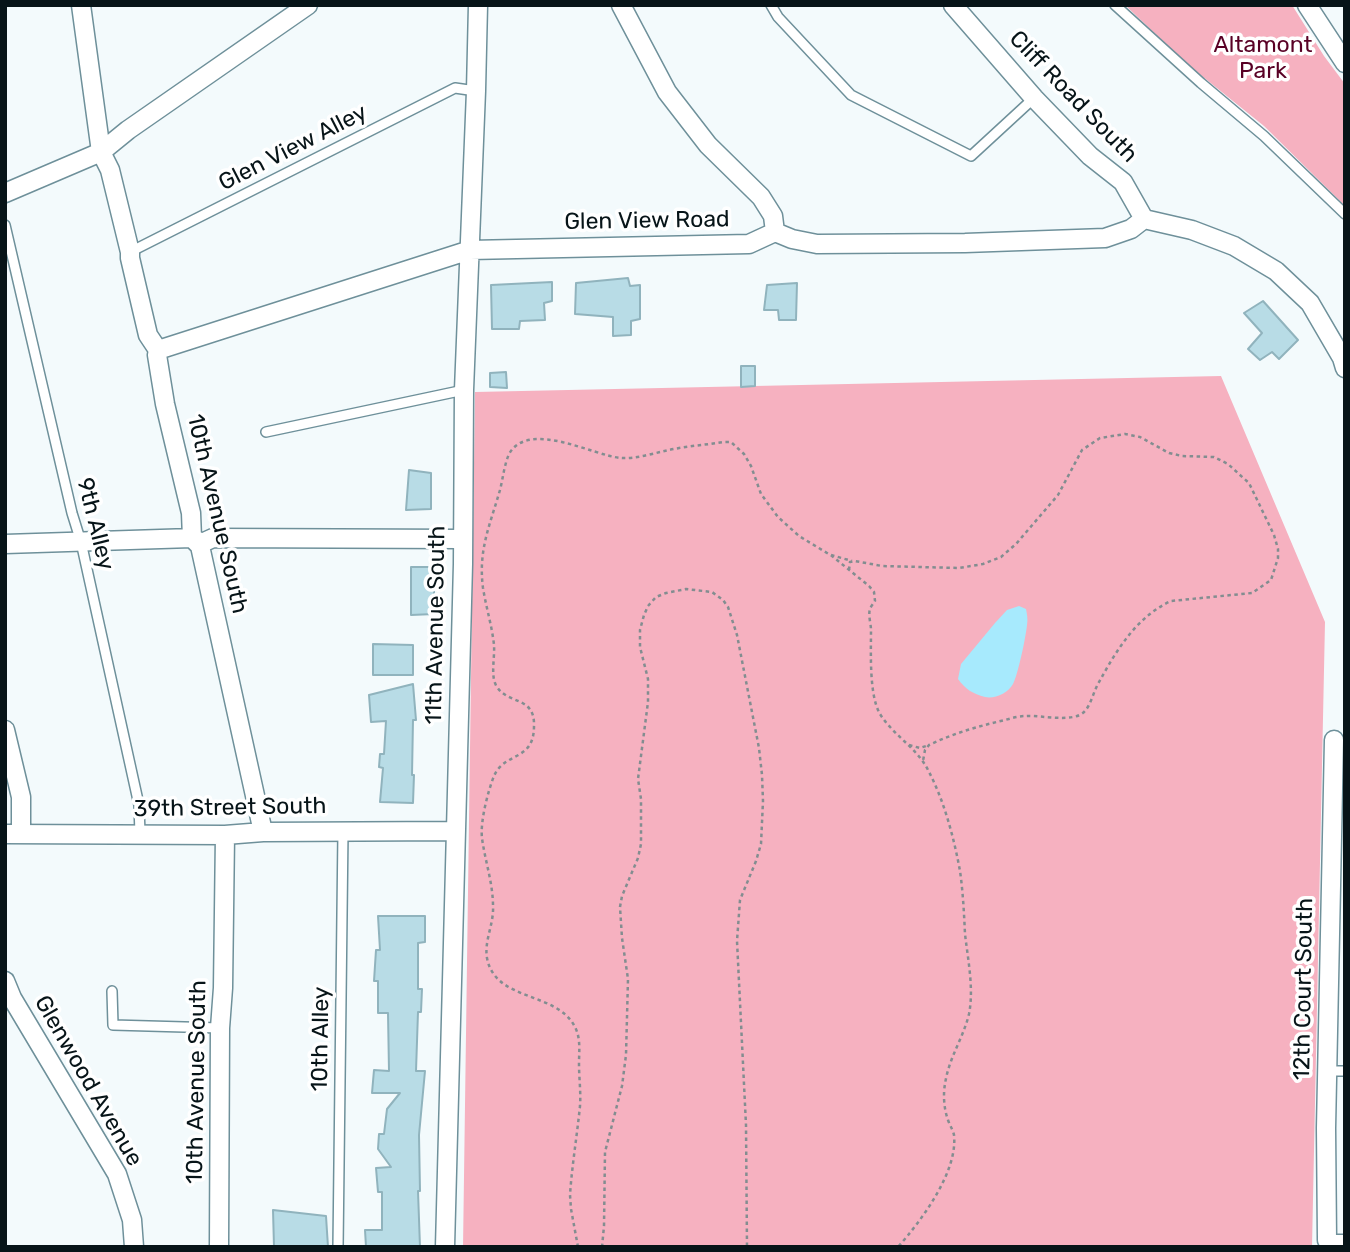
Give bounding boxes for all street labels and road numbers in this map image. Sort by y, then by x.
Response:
street label: Cliff Road South [1003,25,1143,169]
street label: Glen View Alley [214,99,372,197]
street label: Glen View Road [564,206,730,236]
street label: 10th Avenue South [181,412,253,616]
street label: 9th Alley [70,475,120,573]
street label: 11th Avenue South [420,525,452,725]
street label: 39th Street South [133,793,327,823]
street label: 12th Court South [1289,898,1319,1080]
street label: 10th Avenue South [181,980,213,1184]
street label: 10th Alley [306,986,336,1092]
street label: Glenwood Avenue [28,991,148,1171]

